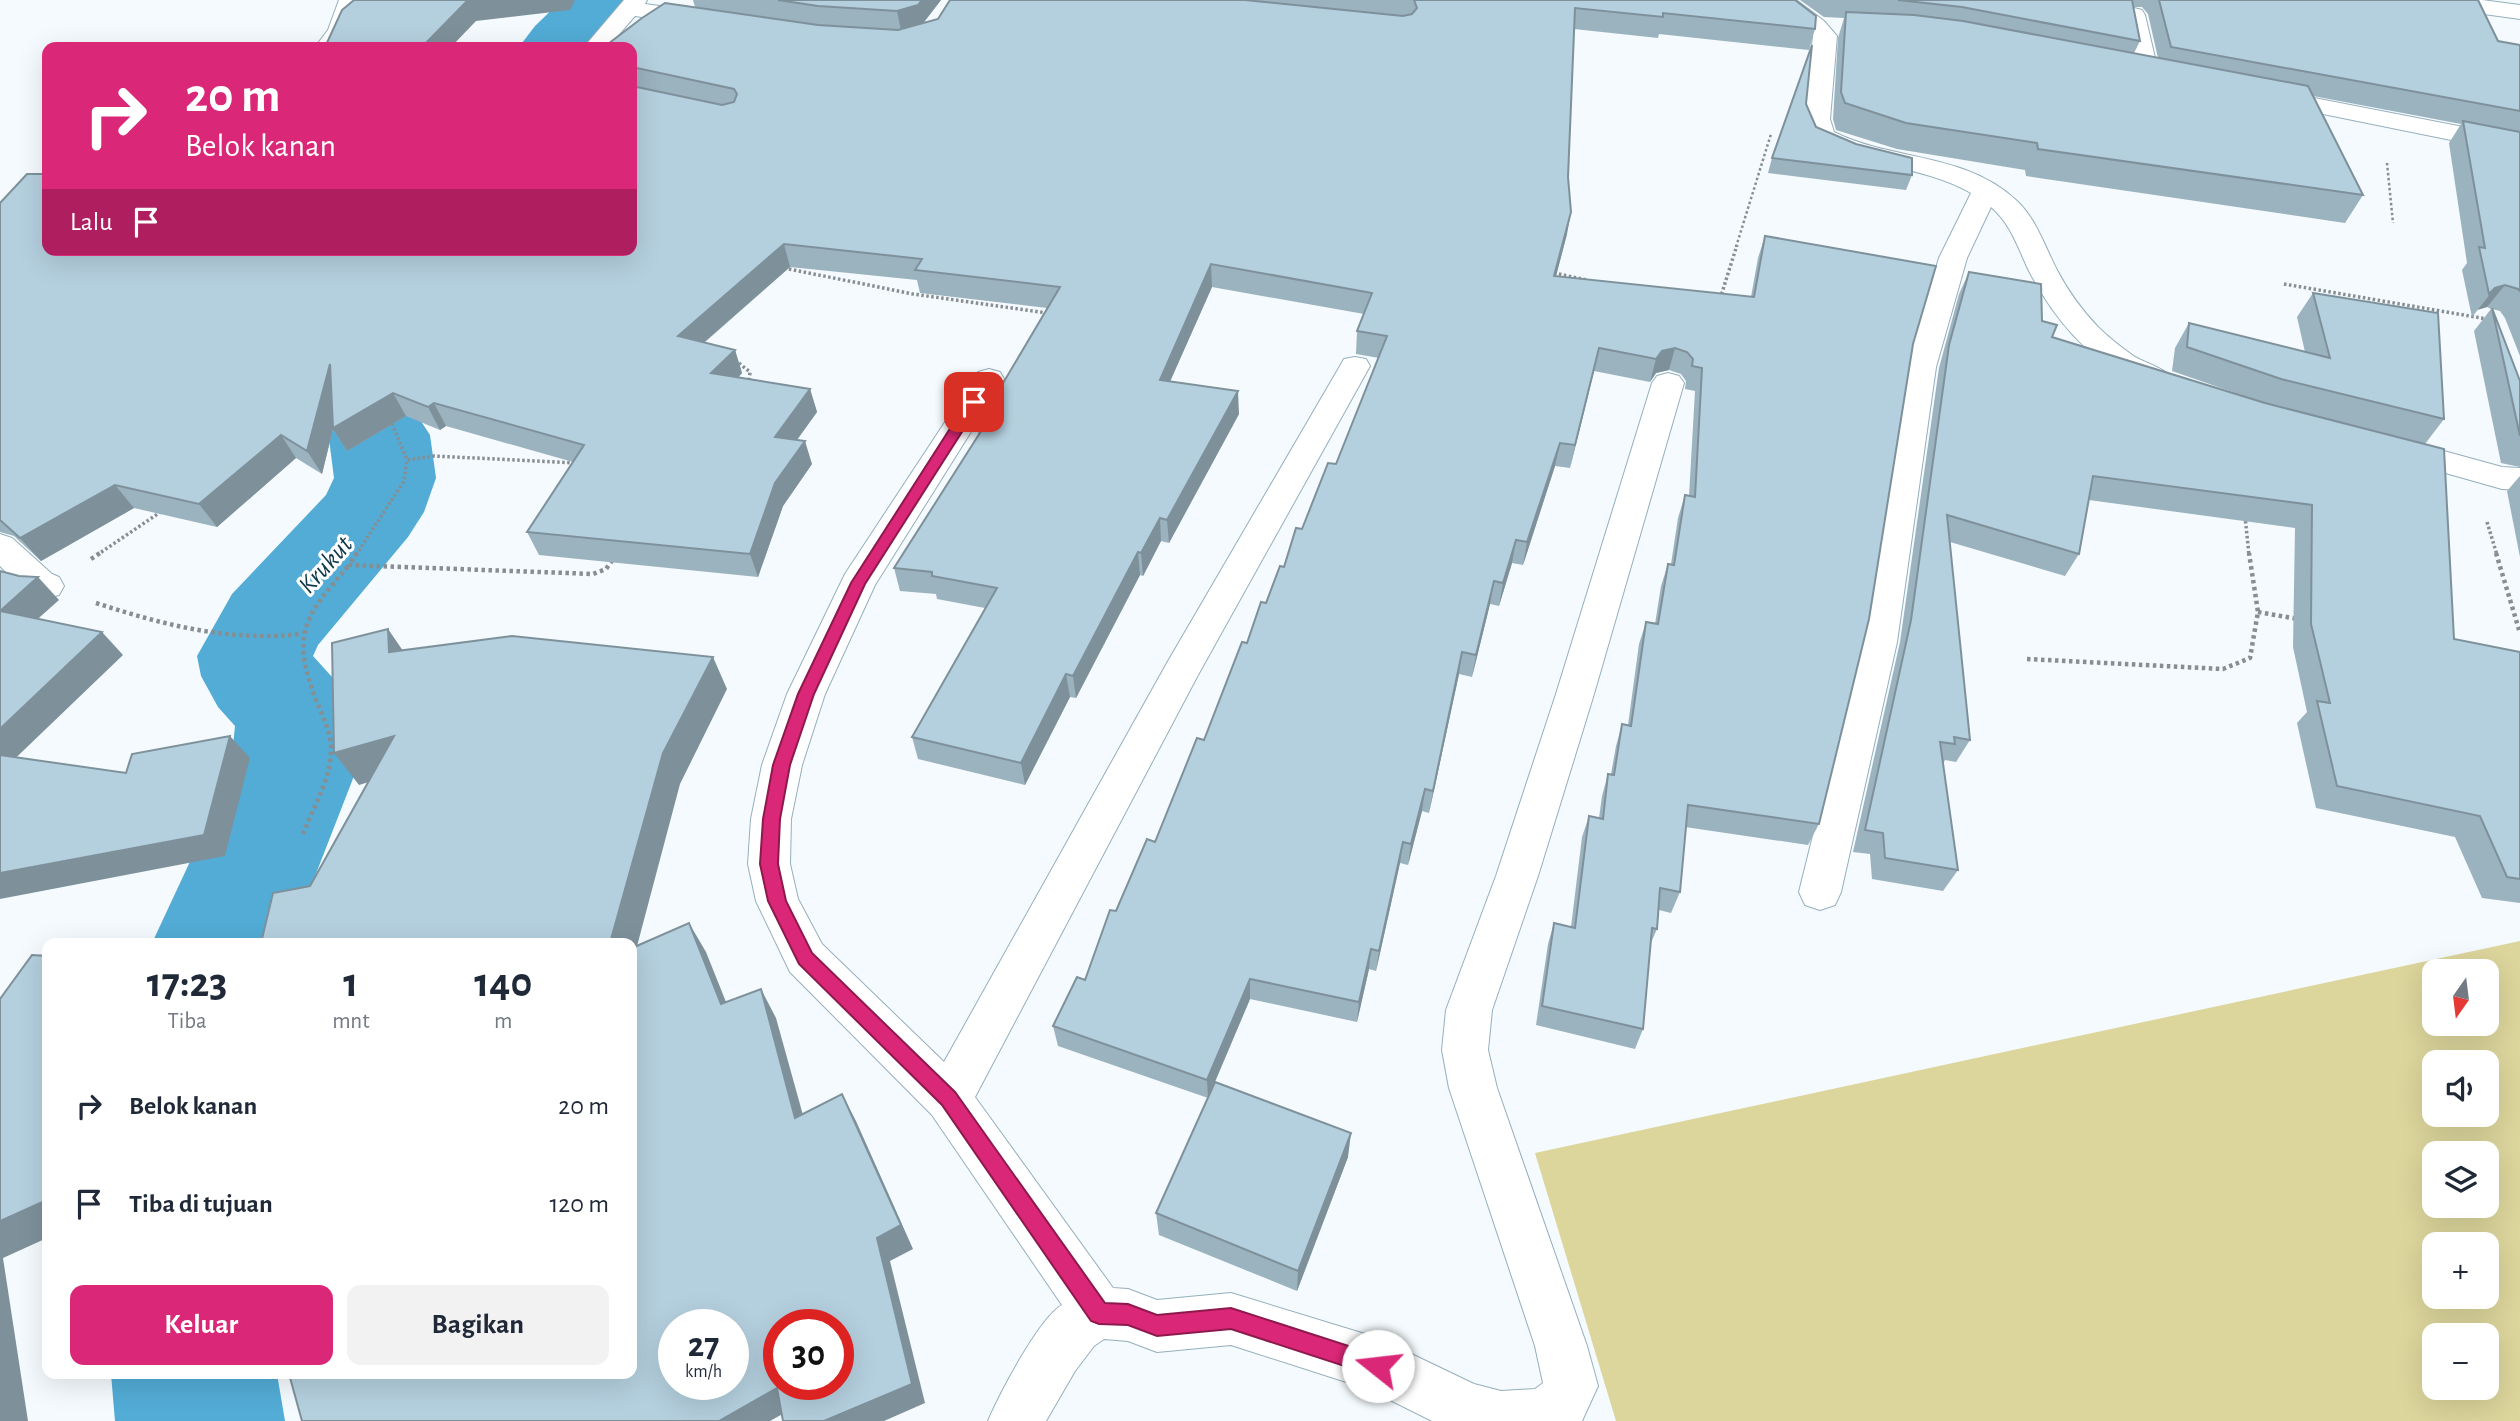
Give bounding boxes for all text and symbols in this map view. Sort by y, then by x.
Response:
icon: right [70,70,161,161]
text: 20 m [185,72,281,121]
text: Belok kanan [185,130,336,162]
icon: arrive [127,203,165,241]
text: Lalu [70,209,113,235]
pin [944,372,1004,432]
icon: arrive [955,383,993,421]
water label: Krukut [294,531,358,598]
north arrow [2422,959,2499,1036]
map controls [2422,959,2499,1400]
text: 17:23 [147,962,227,1004]
text: 1 [343,962,358,1004]
text: 140 [474,962,532,1004]
text: Tiba [167,1010,207,1033]
text: mnt [332,1010,370,1033]
text: m [494,1010,512,1033]
button: sound [2422,1050,2499,1127]
icon: right [70,1087,108,1125]
text: Belok kanan [129,1093,257,1119]
text: 20 m [558,1093,609,1119]
button: layers [2422,1141,2499,1218]
icon: arrive [70,1185,108,1223]
text: Tiba di tujuan [129,1191,273,1217]
text: 120 m [549,1191,609,1217]
button: + [2422,1232,2499,1309]
button: Keluar [70,1285,333,1365]
button: Bagikan [347,1285,609,1365]
speed limit sign: 30 [763,1309,854,1400]
button: − [2422,1323,2499,1400]
text: 27 [688,1328,719,1363]
position arrow [1341,1329,1415,1403]
text: km/h [685,1363,722,1381]

